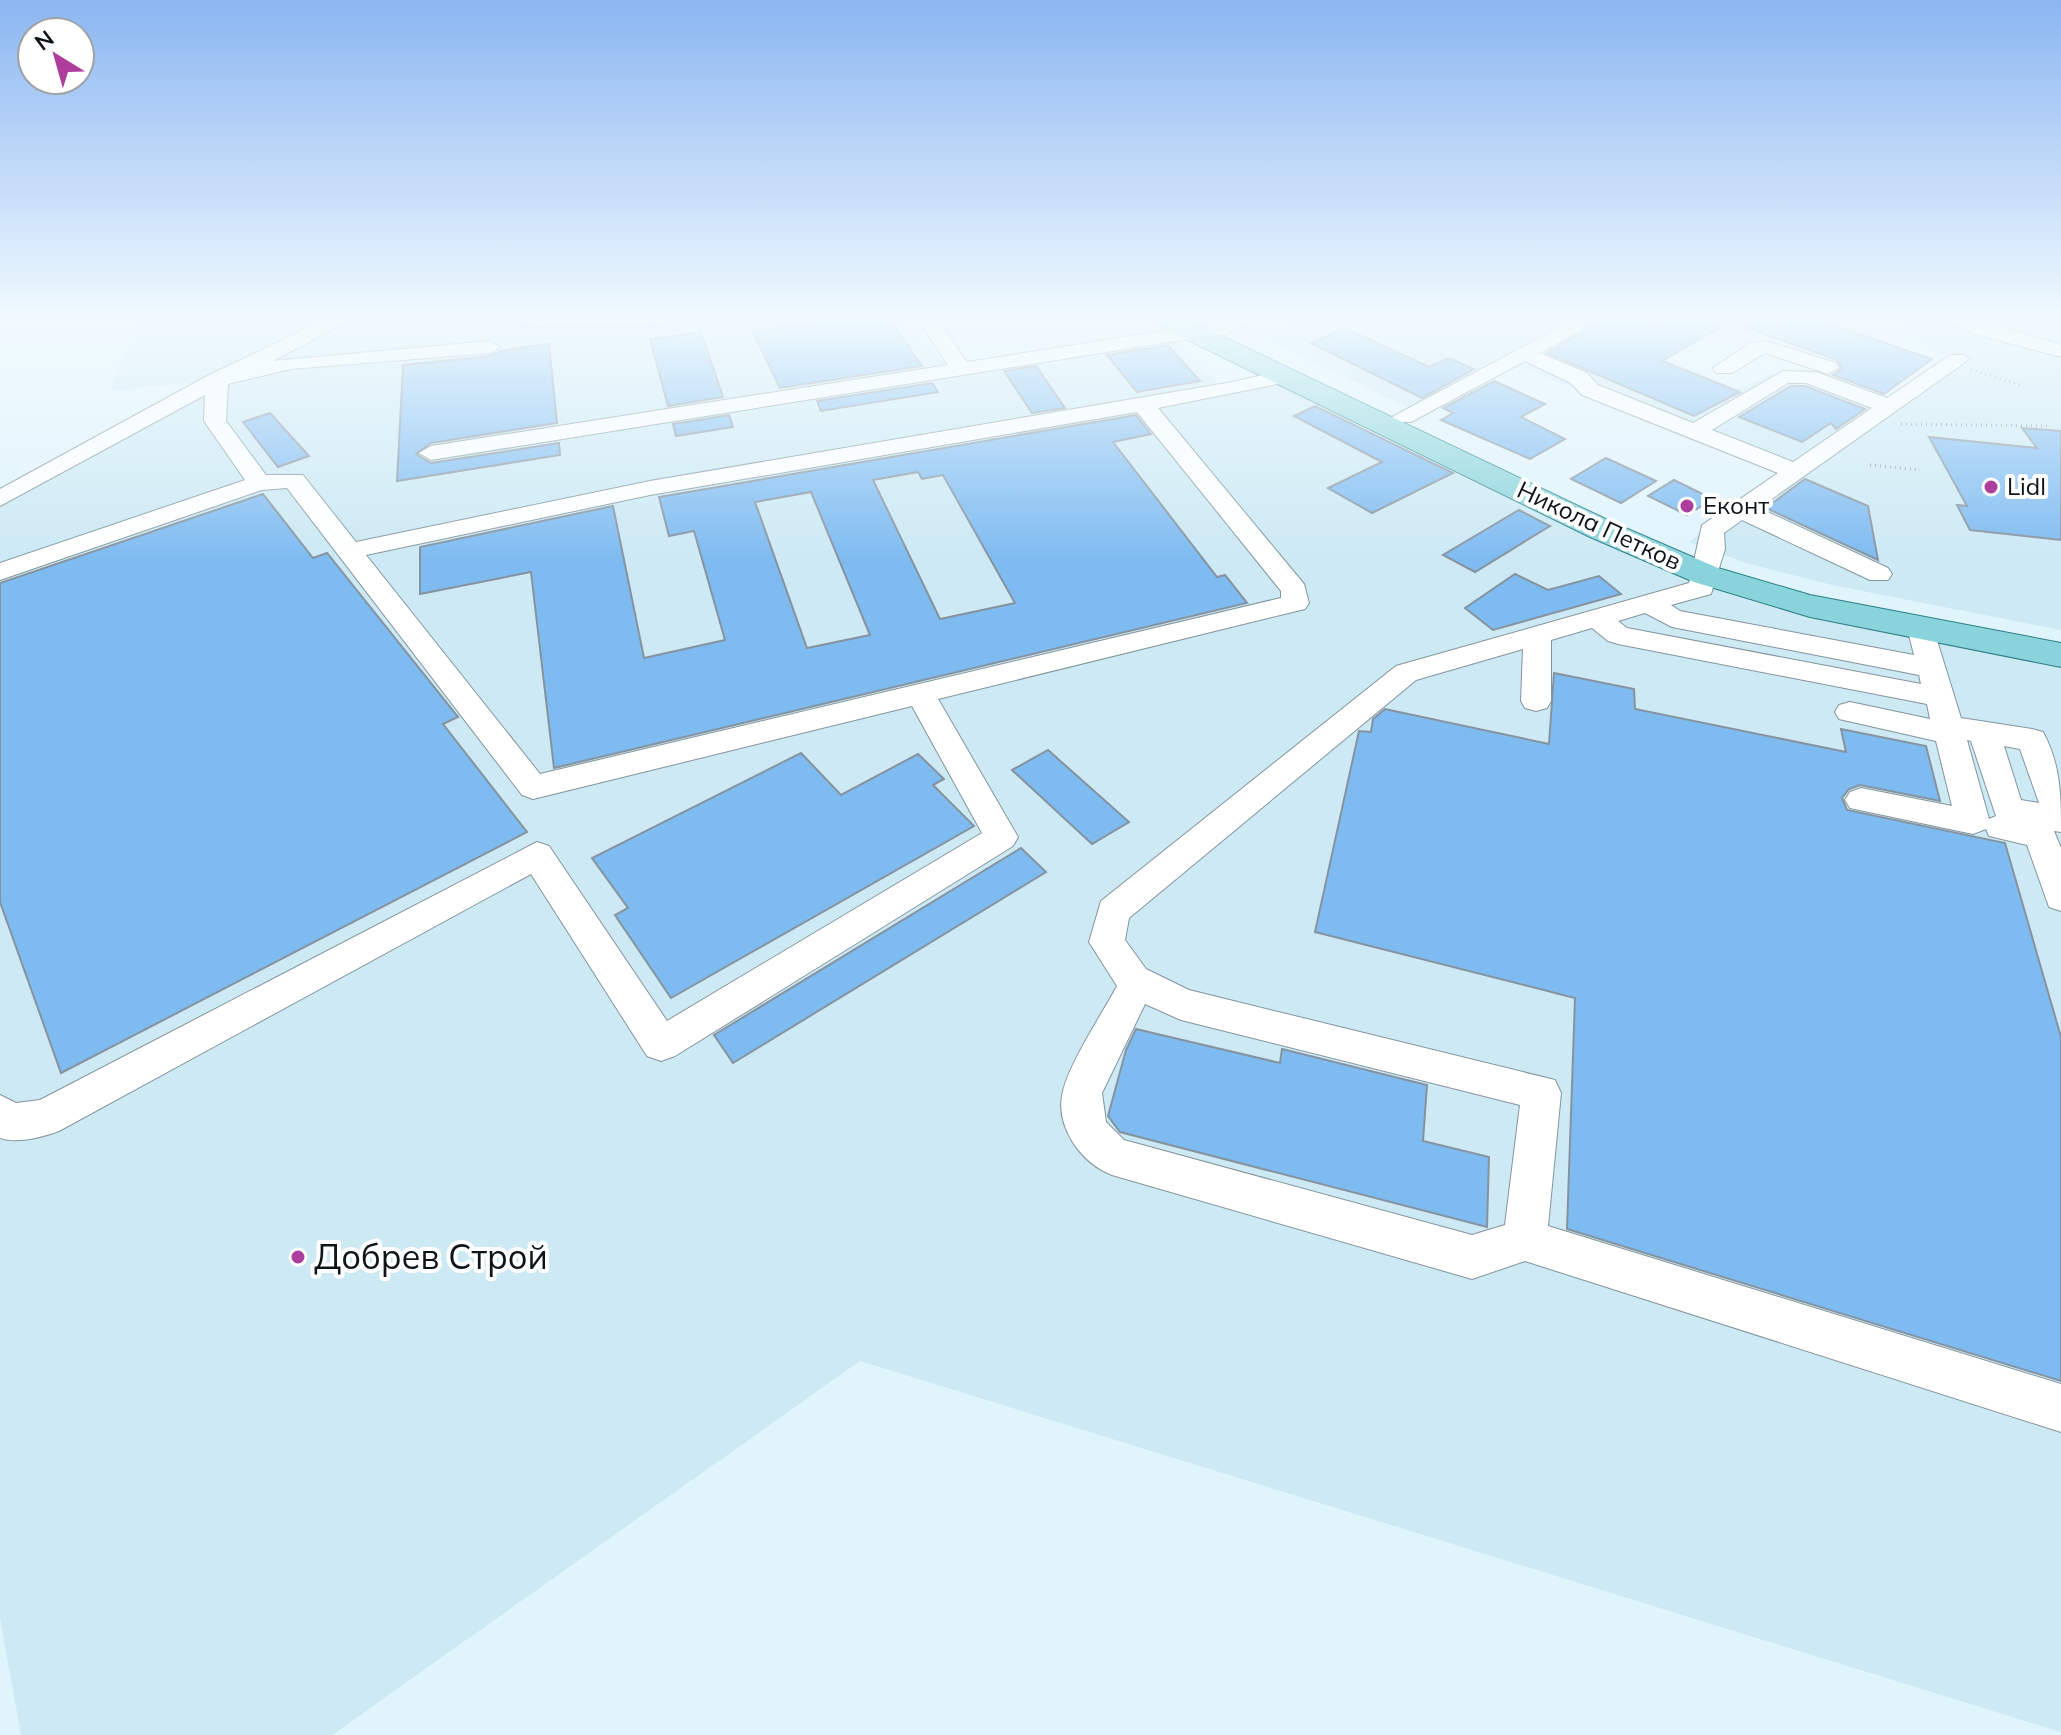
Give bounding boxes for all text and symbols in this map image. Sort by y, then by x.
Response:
north arrow [16,16,96,96]
text: N [29,24,59,56]
place label: Lidl [2007,471,2046,501]
street label: Никола Петков [1513,474,1686,576]
marker: Lidl [1982,478,2000,496]
place label: Еконт [1703,490,1769,520]
marker: Еконт [1678,497,1696,515]
place label: Добрев Строй [314,1235,548,1278]
marker: Добрев Строй [289,1248,307,1266]

